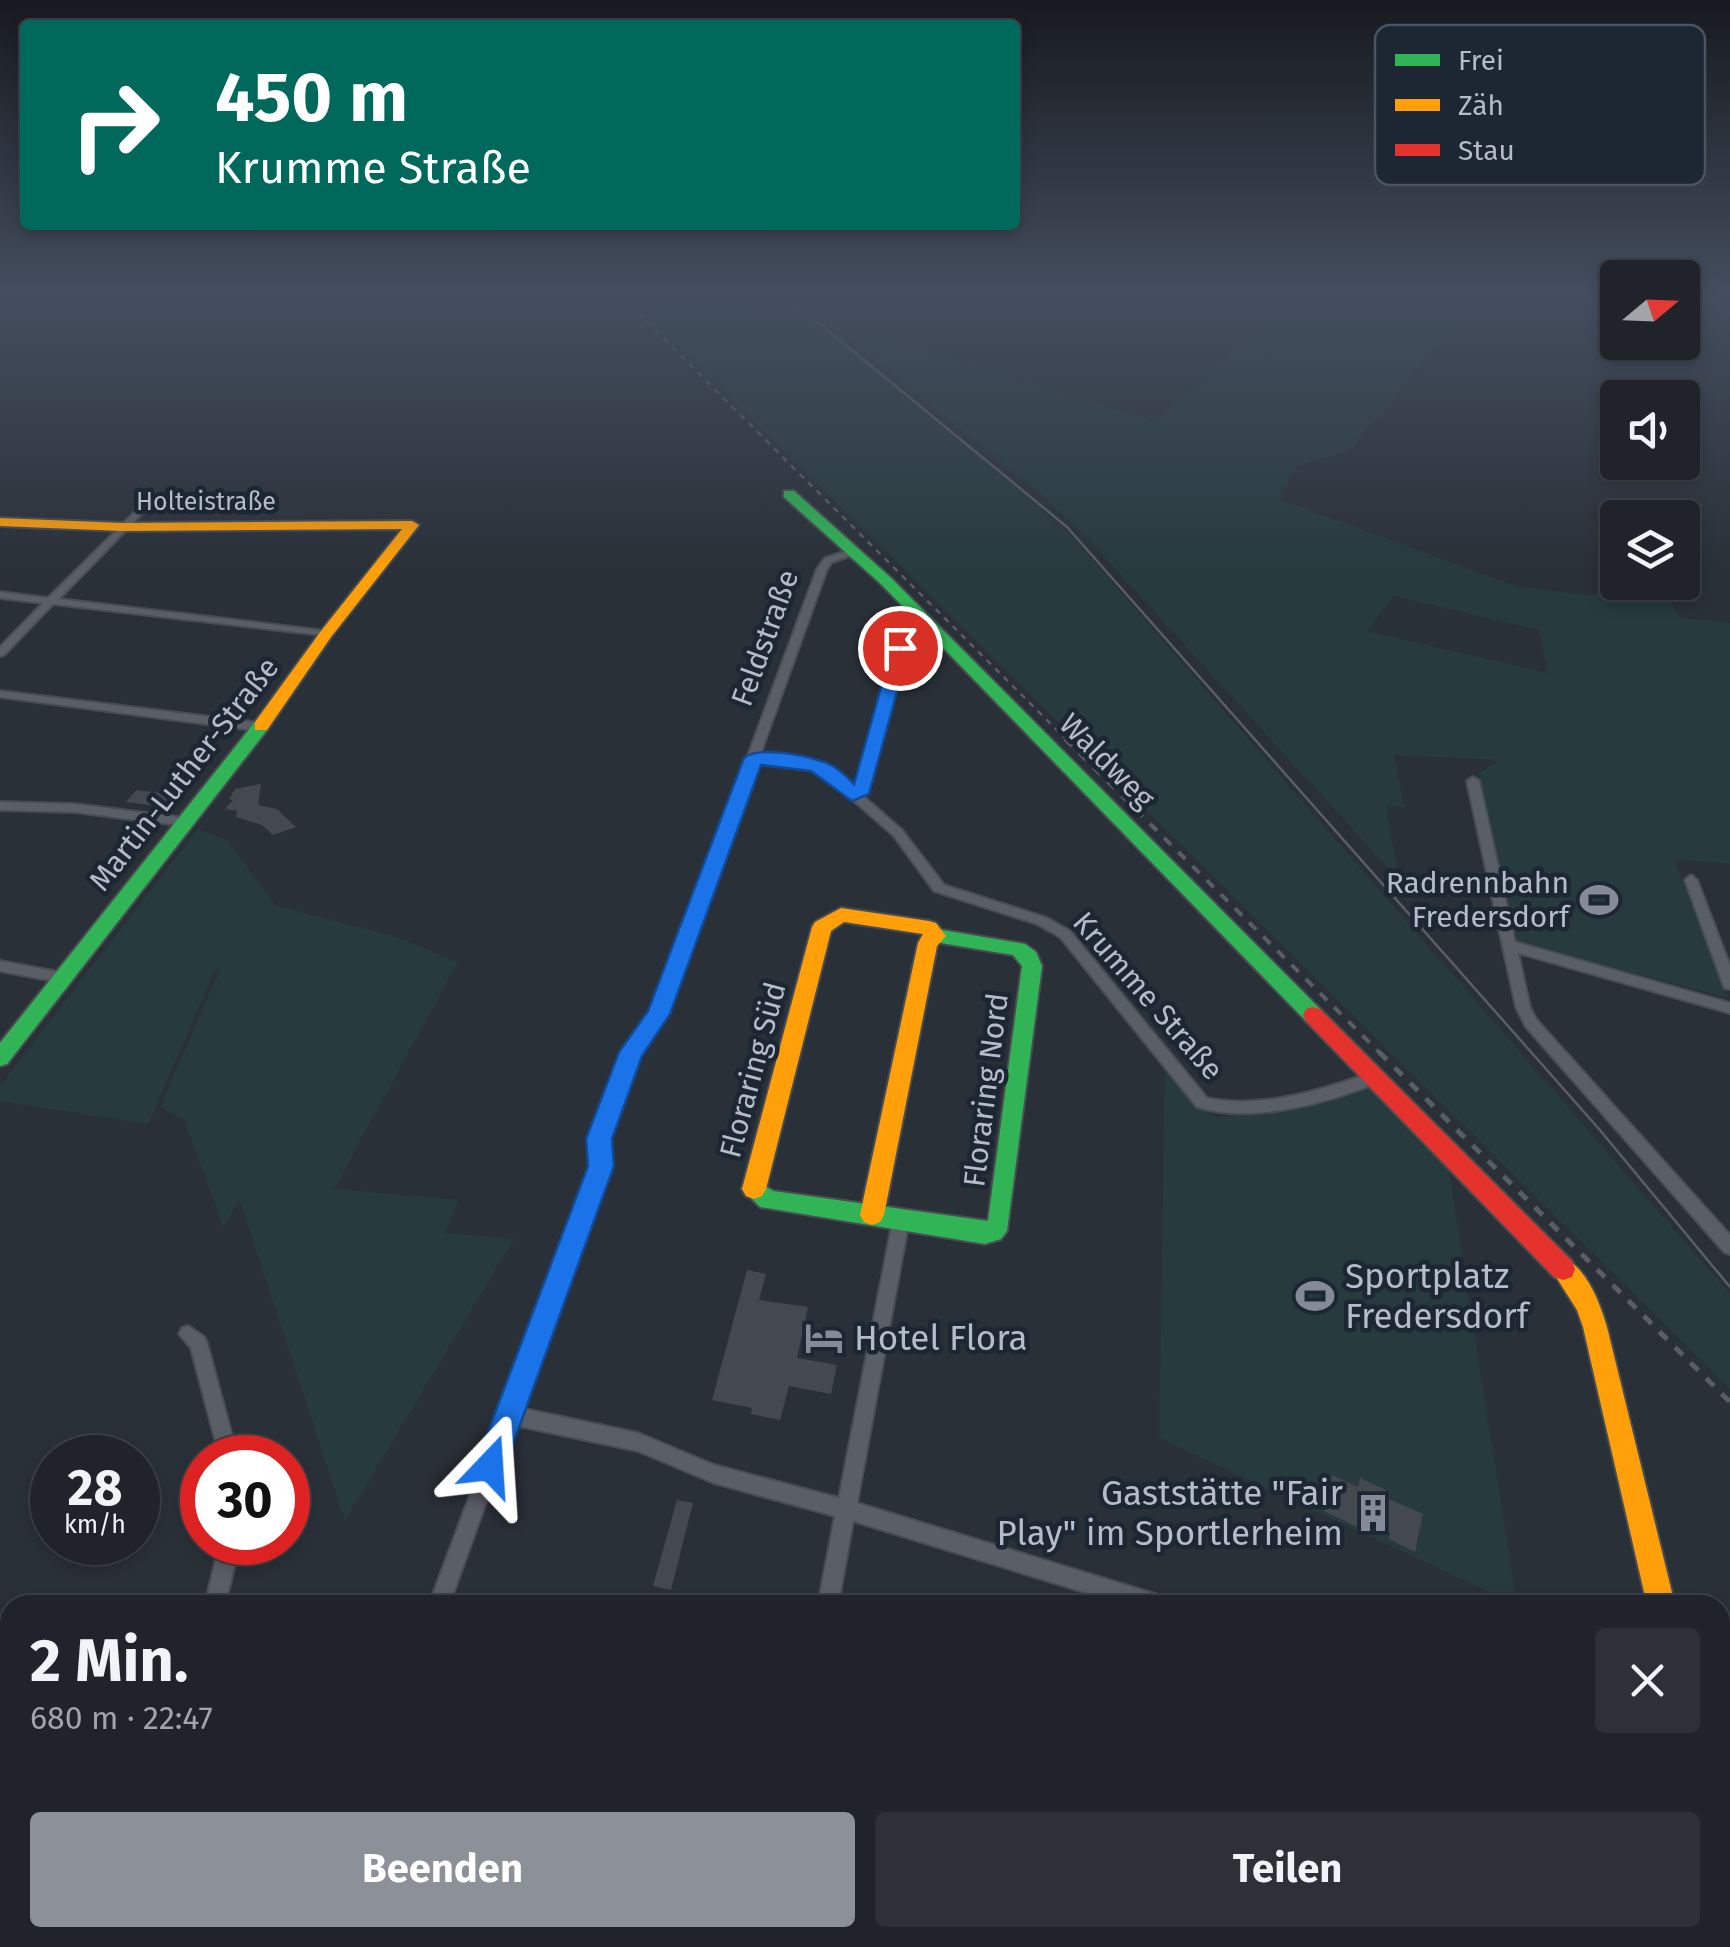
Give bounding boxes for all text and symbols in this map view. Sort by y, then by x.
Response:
legend [1375,25,1705,185]
text: Frei [1458,44,1504,77]
text: 450 m [215,56,408,140]
icon: right [50,60,180,190]
text: Zäh [1458,89,1504,122]
text: Stau [1458,134,1515,167]
text: Krumme Straße [215,141,531,195]
north arrow [1600,260,1700,360]
map controls [1600,260,1700,600]
button: sound [1600,380,1700,480]
street label: Holteistraße [136,487,276,517]
button: layers [1600,500,1700,600]
street label: Feldstraße [724,565,806,711]
pin [858,606,943,691]
icon: arrive [873,621,928,676]
street label: Martin-Luther-Straße [82,650,286,898]
street label: Waldweg [1052,706,1162,816]
place label: Radrennbahn Fredersdorf [1386,865,1571,935]
sports icon: Radrennbahn Fredersdorf [1578,879,1620,921]
street label: Krumme Straße [1065,905,1231,1087]
street label: Floraring Süd [712,978,794,1162]
street label: Floraring Nord [956,991,1016,1189]
place label: Sportplatz Fredersdorf [1345,1255,1531,1337]
sports icon: Sportplatz Fredersdorf [1294,1275,1336,1317]
hotel icon: Hotel Flora [803,1317,845,1359]
place label: Hotel Flora [854,1317,1028,1359]
position arrow [438,1414,542,1518]
speed limit sign: 30 [180,1435,310,1565]
text: 28 [68,1458,122,1518]
place label: Gaststätte "Fair Play" im Sportlerheim [997,1472,1343,1554]
building icon: Gaststätte "Fair Play" im Sportlerheim [1352,1492,1394,1534]
text: km/h [64,1510,126,1540]
text: 2 Min. [30,1625,188,1697]
button: close [1595,1628,1700,1733]
text: 680 m · 22:47 [30,1699,213,1737]
button: Beenden [30,1812,855,1927]
button: Teilen [875,1812,1700,1927]

